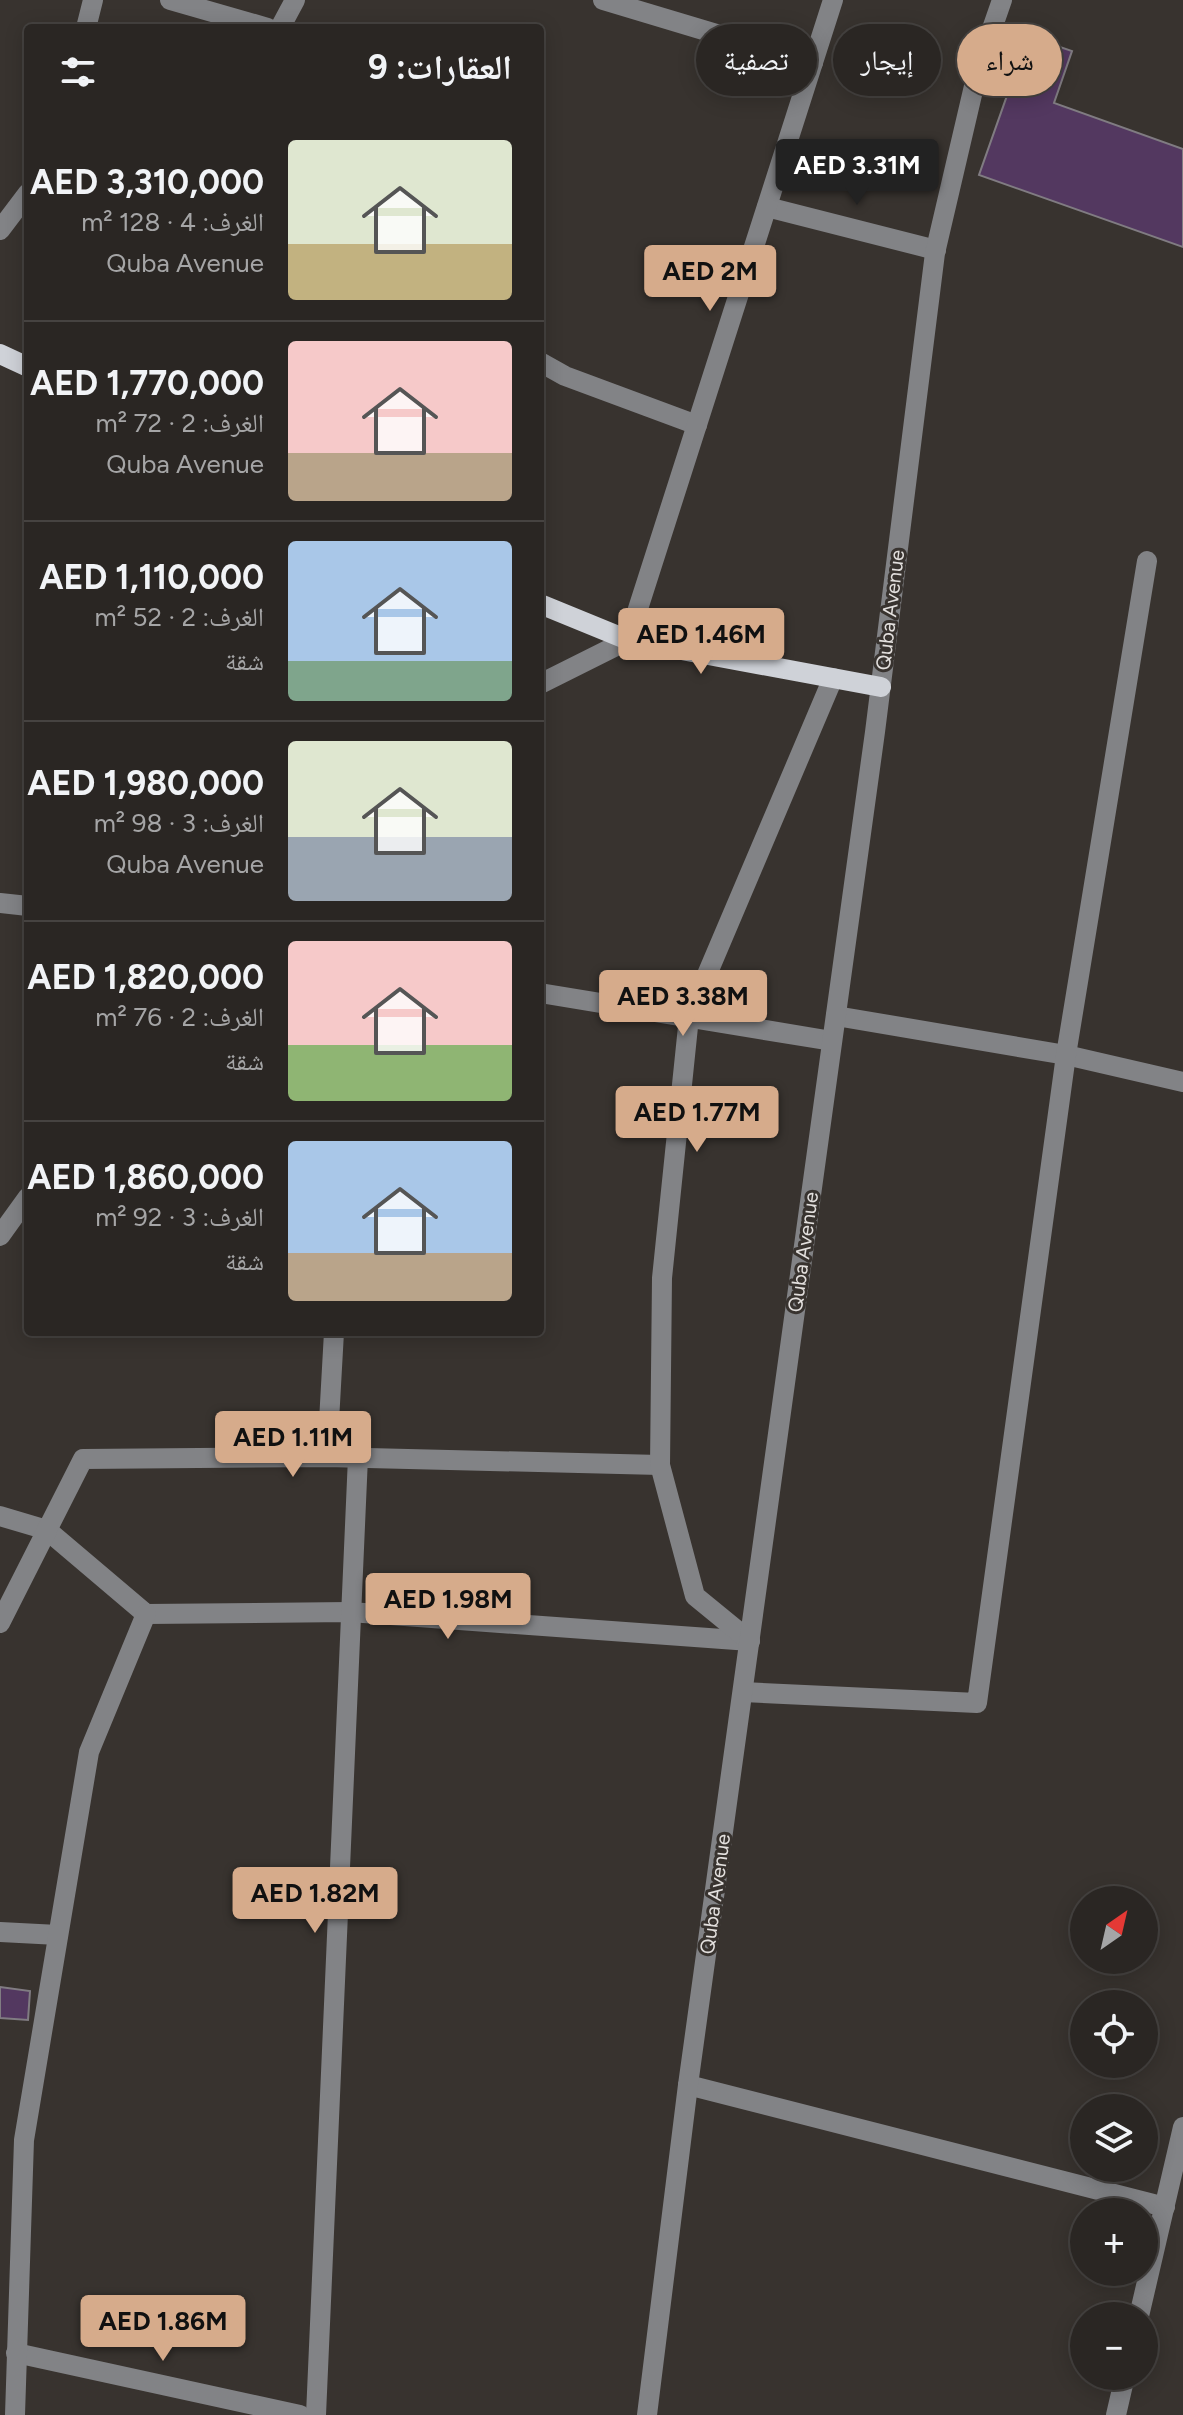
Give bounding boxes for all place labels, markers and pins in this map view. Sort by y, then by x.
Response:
pin: AED 3.31M [765,139,949,207]
pin: AED 2M [645,245,775,313]
pin: AED 1.46M [609,608,793,676]
pin: AED 3.38M [591,970,775,1038]
pin: AED 1.77M [605,1086,789,1154]
pin: AED 1.11M [201,1411,385,1479]
pin: AED 1.98M [356,1573,540,1641]
pin: AED 1.82M [223,1867,407,1935]
pin: AED 1.86M [71,2295,255,2363]

